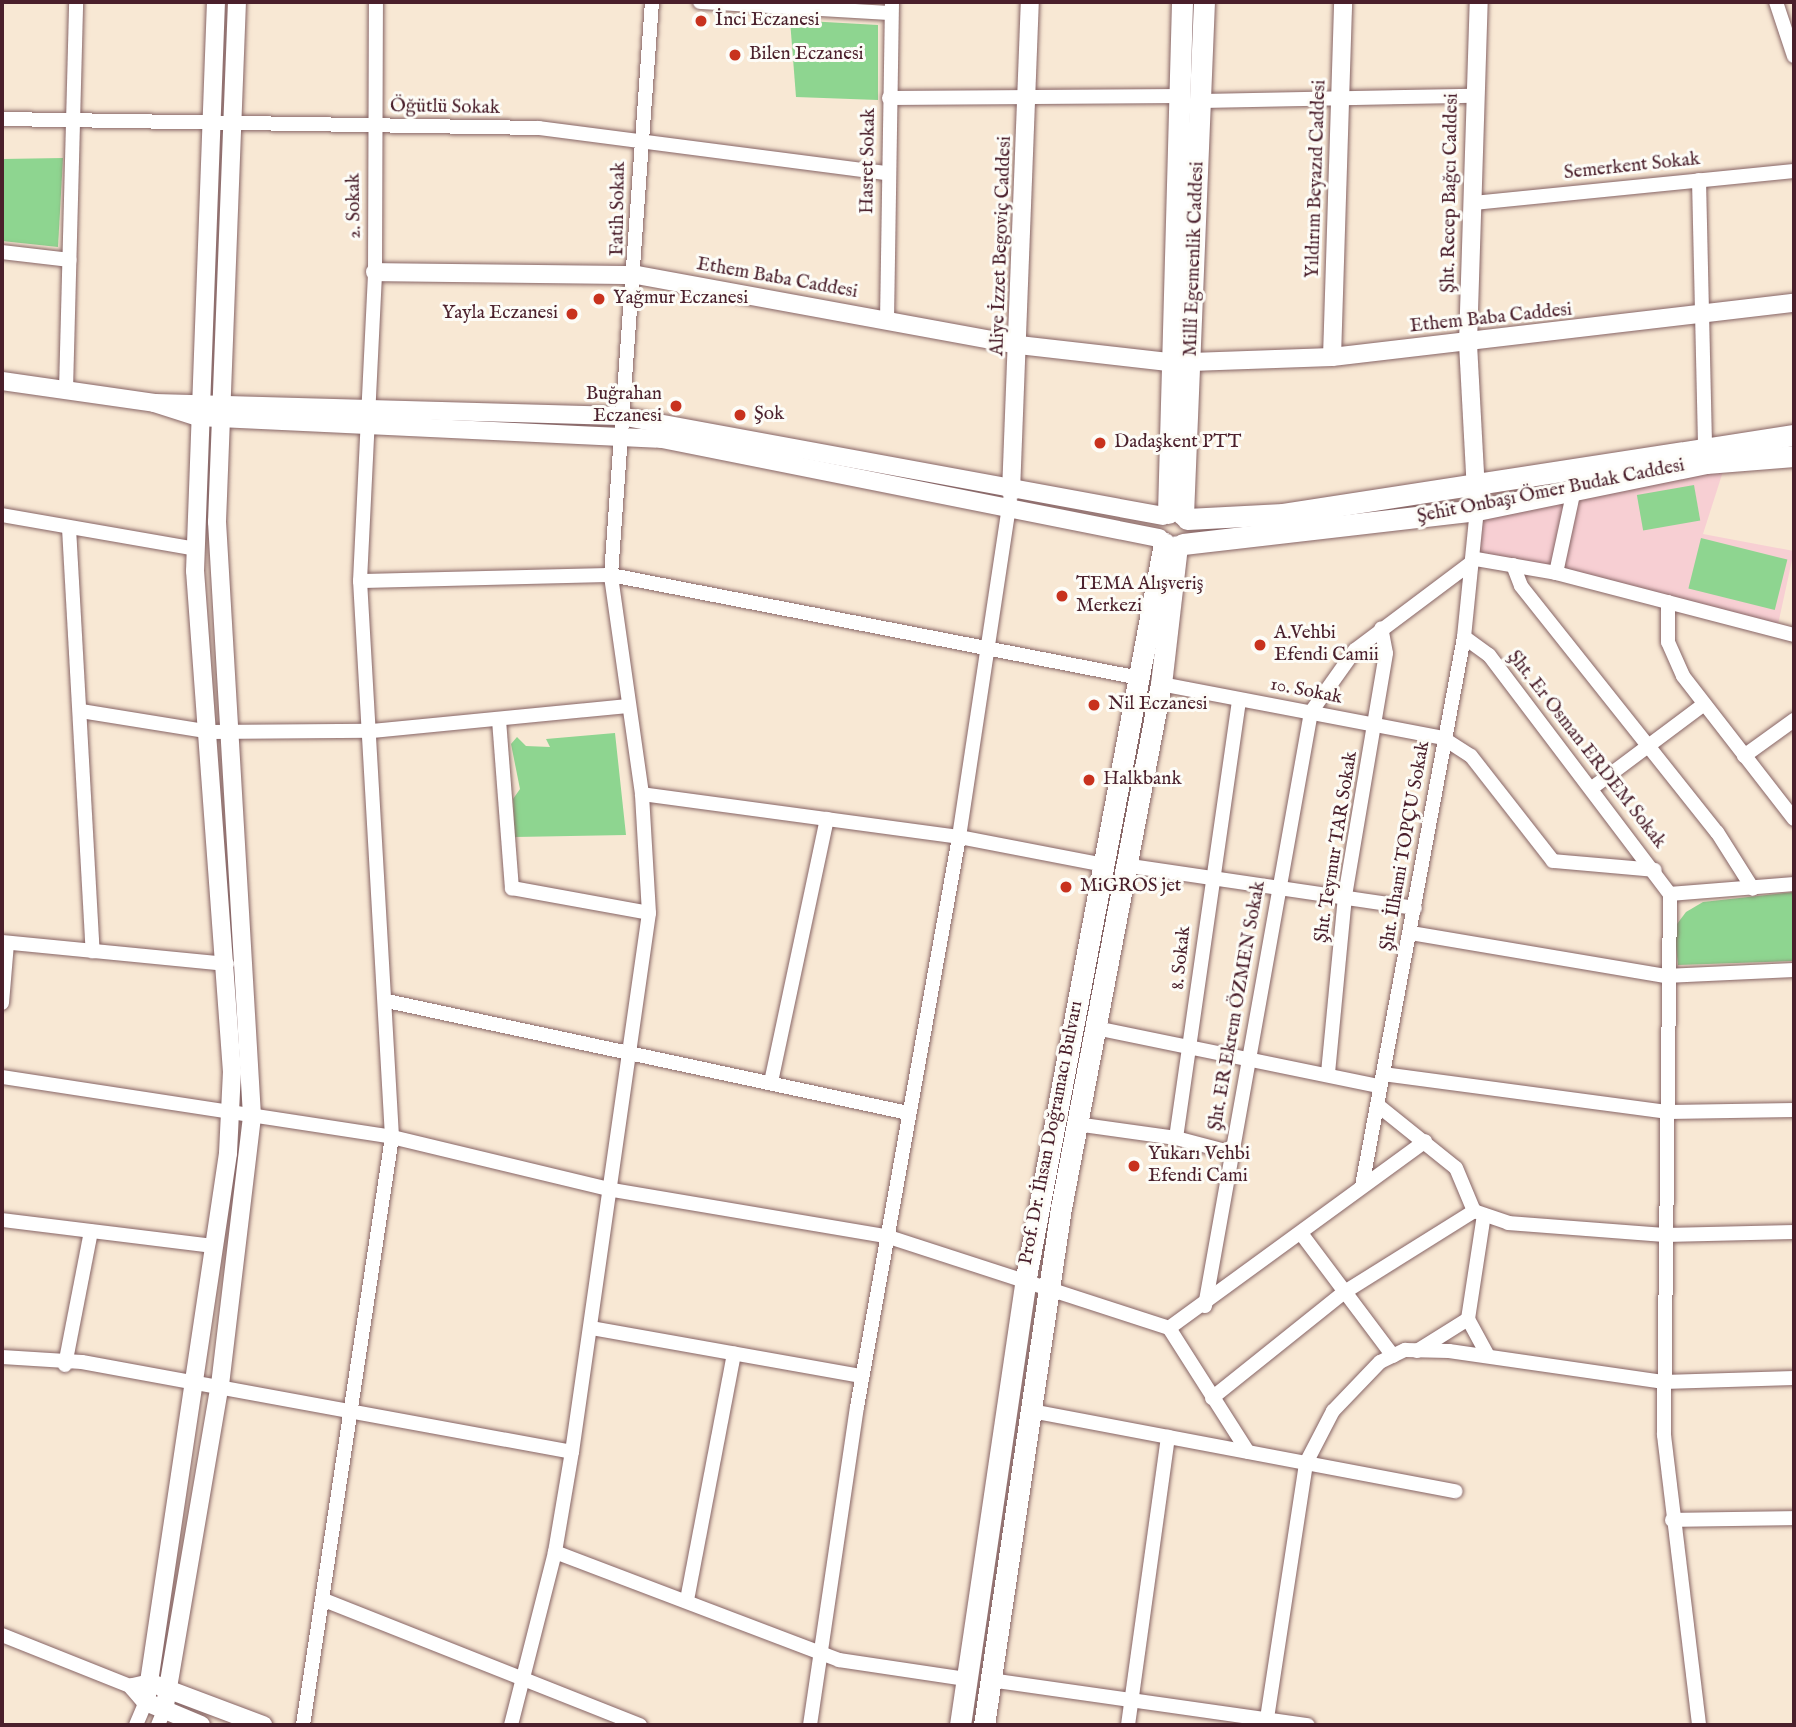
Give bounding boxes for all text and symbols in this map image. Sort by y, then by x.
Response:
place label: İnci Eczanesi [715,10,820,32]
marker: İnci Eczanesi [693,13,709,29]
place label: Bilen Eczanesi [749,44,864,66]
marker: Bilen Eczanesi [727,47,743,63]
street label: Yıldırım Beyazıd Caddesi [1302,79,1332,279]
street label: Şht. Recep Bağcı Caddesi [1438,93,1464,293]
street label: Öğütlü Sokak [390,96,500,120]
street label: Hasret Sokak [857,108,881,214]
street label: Aliye İzzet Begoviç Caddesi [987,136,1017,356]
street label: Semerkent Sokak [1563,149,1701,185]
street label: Millî Egemenlik Caddesi [1180,161,1210,357]
street label: Fatih Sokak [607,162,631,256]
street label: 2. Sokak [343,173,367,239]
street label: Ethem Baba Caddesi [695,254,859,304]
place label: Yağmur Eczanesi [613,288,748,310]
marker: Yağmur Eczanesi [591,291,607,307]
street label: Ethem Baba Caddesi [1409,299,1573,339]
place label: Yayla Eczanesi [442,303,558,325]
marker: Yayla Eczanesi [564,306,580,322]
place label: Buğrahan Eczanesi [586,384,662,428]
marker: Buğrahan Eczanesi [668,398,684,414]
place label: Şok [754,404,784,426]
marker: Şok [732,407,748,423]
place label: Dadaşkent PTT [1114,432,1241,454]
marker: Dadaşkent PTT [1092,435,1108,451]
street label: Şehit Onbaşı Ömer Budak Caddesi [1415,455,1687,529]
place label: TEMA Alışveriş Merkezi [1076,574,1203,618]
marker: TEMA Alışveriş Merkezi [1054,588,1070,604]
place label: A.Vehbi Efendi Camii [1274,623,1379,667]
marker: A.Vehbi Efendi Camii [1252,637,1268,653]
street label: Şht. Er Osman ERDEM Sokak [1502,647,1670,853]
street label: 10. Sokak [1268,674,1344,710]
place label: Nil Eczanesi [1108,694,1208,716]
marker: Nil Eczanesi [1086,697,1102,713]
street label: Şht. İlhami TOPÇU Sokak [1376,739,1436,953]
street label: Şht. Teymur TAR Sokak [1311,750,1363,944]
place label: Halkbank [1103,769,1182,791]
marker: Halkbank [1081,772,1097,788]
place label: MiGROS jet [1080,876,1181,898]
marker: MiGROS jet [1058,879,1074,895]
street label: Şht. ER Ekrem ÖZMEN Sokak [1205,879,1271,1133]
street label: 8. Sokak [1167,925,1197,991]
street label: Prof. Dr. İhsan Doğramacı Bulvarı [1015,999,1089,1267]
place label: Yukarı Vehbi Efendi Cami [1148,1144,1250,1188]
marker: Yukarı Vehbi Efendi Cami [1126,1158,1142,1174]

